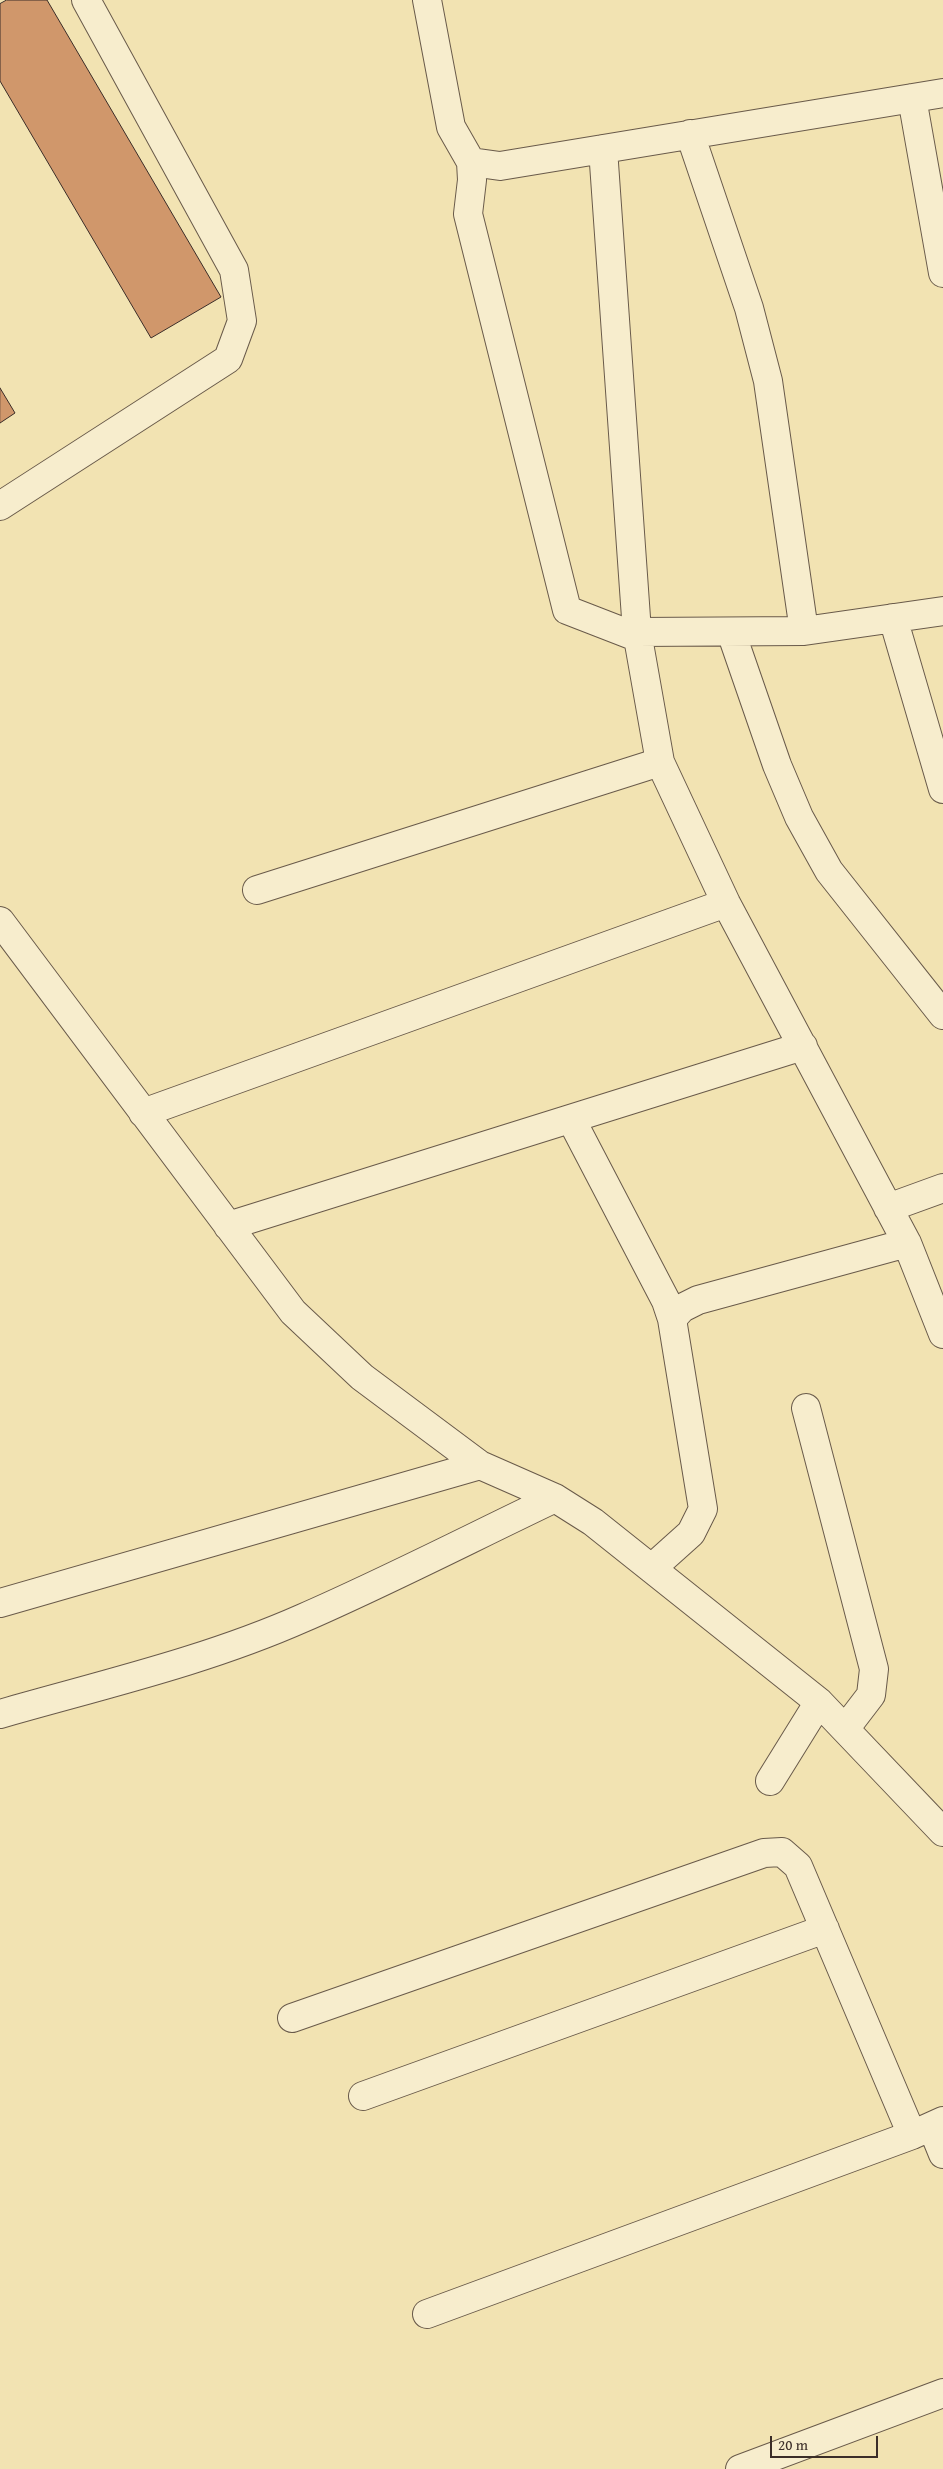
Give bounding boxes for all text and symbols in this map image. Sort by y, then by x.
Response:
scale bar [773,2426,880,2458]
text: 20 m [778,2434,808,2455]

